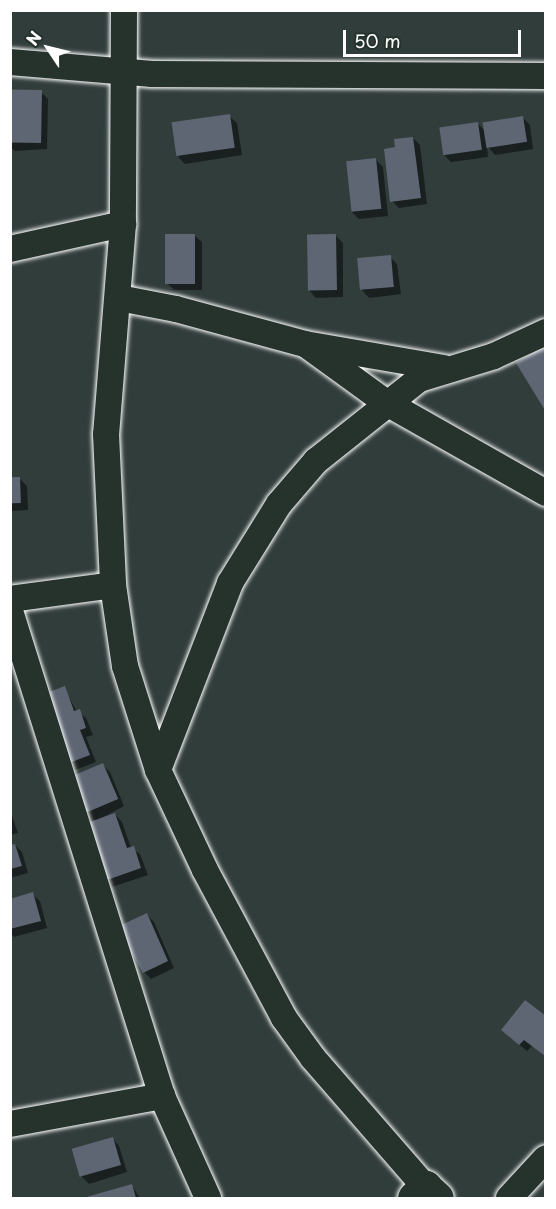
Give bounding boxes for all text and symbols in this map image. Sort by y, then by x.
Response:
north arrow [18,18,78,78]
scale bar [346,18,524,56]
text: N [20,26,47,50]
text: 50 m [354,27,401,54]

